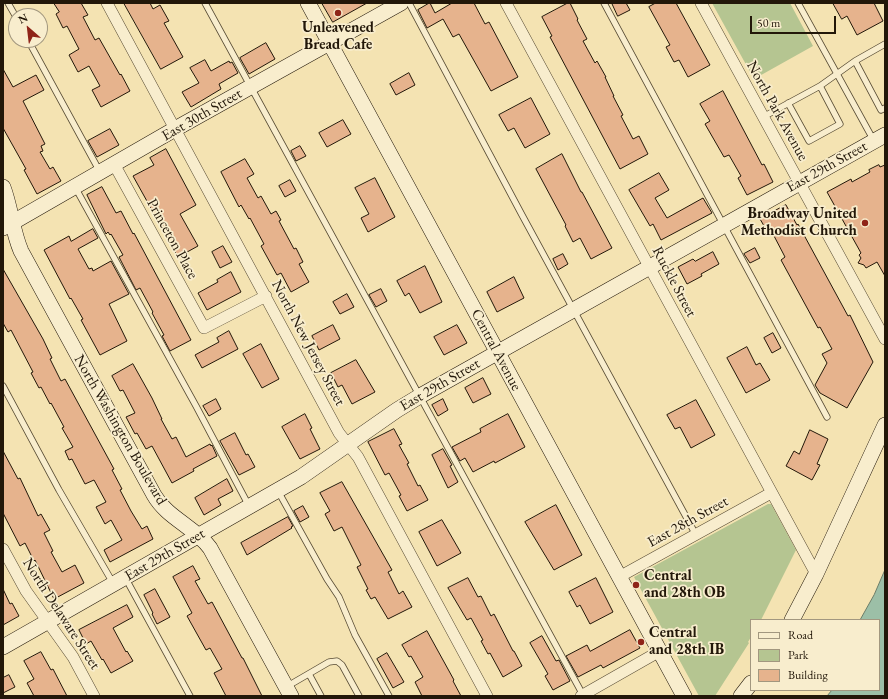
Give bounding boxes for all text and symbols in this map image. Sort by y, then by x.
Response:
north arrow [8,8,48,48]
marker: Unleavened Bread Cafe [333,8,343,18]
scale bar [752,8,838,34]
text: N [16,10,30,27]
text: 50 m [757,15,780,31]
place label: Unleavened Bread Cafe [302,19,374,54]
street label: North Park Avenue [742,58,812,164]
street label: East 30th Street [159,85,245,145]
street label: East 29th Street [784,137,870,197]
street label: Princeton Place [143,196,201,282]
place label: Broadway United Methodist Church [741,205,857,240]
marker: Broadway United Methodist Church [860,218,870,228]
street label: Ruckle Street [648,244,700,320]
street label: North New Jersey Street [267,277,349,409]
street label: Central Avenue [467,306,525,394]
street label: North Washington Boulevard [70,352,170,508]
street label: East 29th Street [397,355,483,415]
street label: East 28th Street [645,492,731,552]
street label: East 29th Street [122,525,208,585]
street label: North Delaware Street [18,555,104,673]
place label: Central and 28th OB [644,567,725,602]
marker: Central and 28th OB [631,580,641,590]
legend [750,619,880,691]
place label: Central and 28th IB [649,624,724,659]
text: Road [788,627,813,643]
marker: Central and 28th IB [636,637,646,647]
text: Park [788,647,808,663]
text: Building [788,667,828,683]

